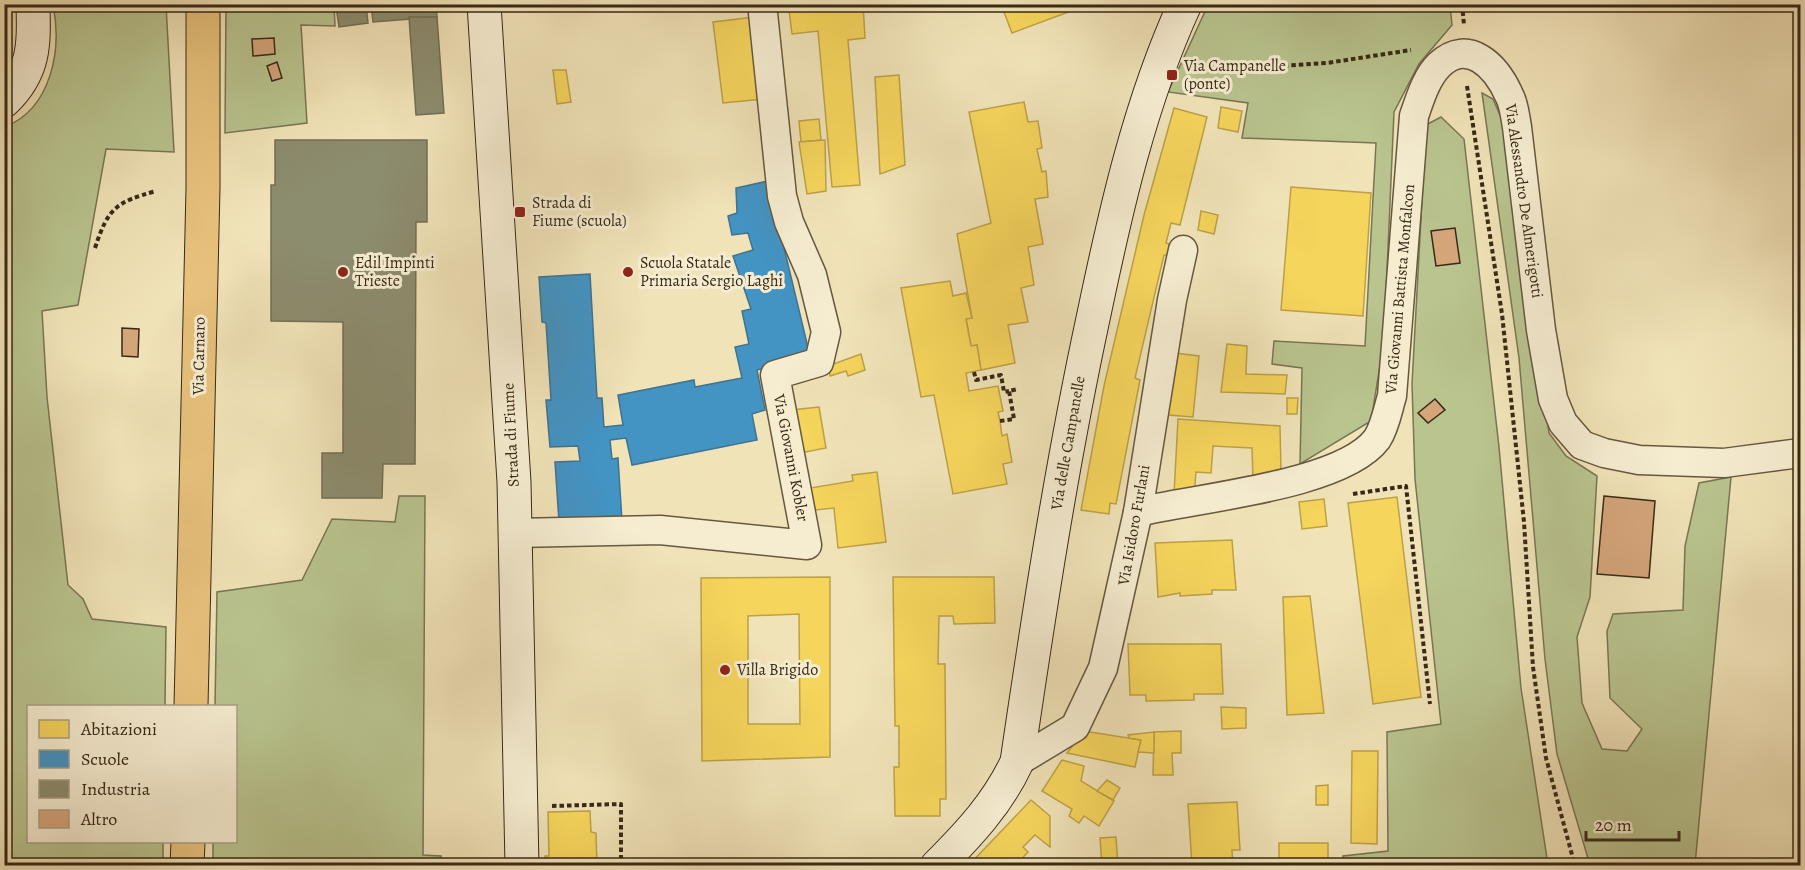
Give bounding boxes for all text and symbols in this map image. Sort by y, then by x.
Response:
place label: Via Campanelle (ponte) [1183,55,1286,95]
marker: Via Campanelle (ponte) [1165,68,1179,82]
street label: Via Alessandro De Almerigotti [1499,102,1549,299]
street label: Via Giovanni Battista Monfalcon [1380,183,1420,396]
place label: Strada di Fiume (scuola) [532,192,627,232]
marker: Strada di Fiume (scuola) [513,205,527,219]
place label: Edil Impinti Trieste [355,252,435,292]
place label: Scuola Statale Primaria Sergio Laghi [640,252,783,292]
marker: Edil Impinti Trieste [336,265,350,279]
marker: Scuola Statale Primaria Sergio Laghi [621,265,635,279]
street label: Via Carnaro [187,317,211,396]
street label: Via delle Campanelle [1045,374,1091,513]
street label: Strada di Fiume [497,382,525,488]
street label: Via Giovanni Kobler [768,391,814,524]
street label: Via Isidoro Furlani [1112,463,1155,588]
place label: Villa Brigido [736,659,818,681]
marker: Villa Brigido [718,663,732,677]
legend [27,705,237,843]
text: Abitazioni [80,717,157,741]
text: Scuole [81,747,129,771]
text: Industria [81,777,151,801]
scale bar [1586,804,1679,842]
text: Altro [80,807,117,831]
text: 20 m [1595,813,1632,837]

